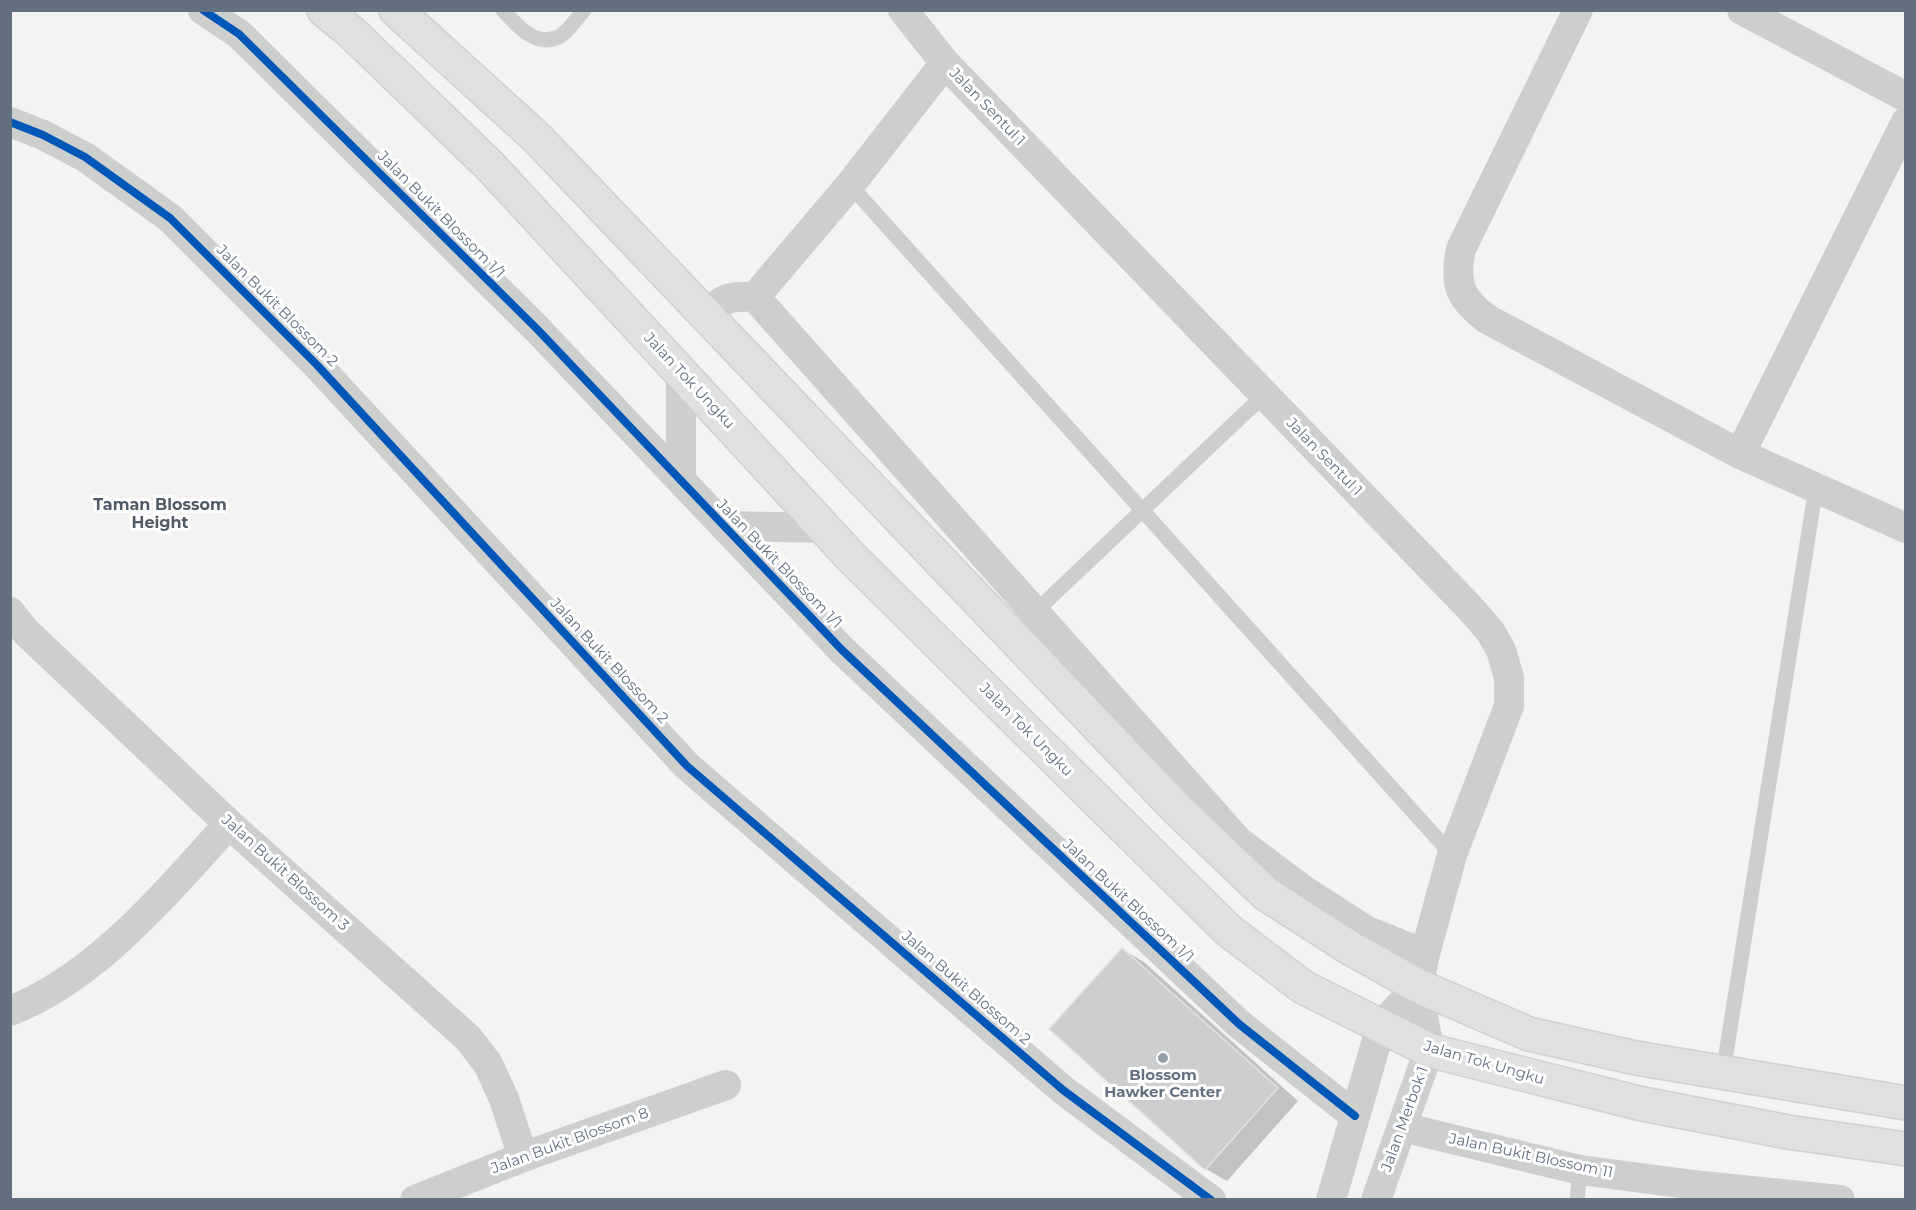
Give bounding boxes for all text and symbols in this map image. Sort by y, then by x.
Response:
street label: Jalan Sentul 1 [945,64,1029,150]
street label: Jalan Bukit Blossom 1/1 [374,148,508,282]
street label: Jalan Bukit Blossom 2 [212,241,342,371]
street label: Jalan Tok Ungku [640,329,738,433]
street label: Jalan Sentul 1 [1282,414,1366,500]
district label: Taman Blossom Height [93,495,227,533]
street label: Jalan Bukit Blossom 1/1 [713,496,845,632]
street label: Jalan Bukit Blossom 2 [546,595,672,727]
street label: Jalan Tok Ungku [976,680,1076,780]
street label: Jalan Bukit Blossom 3 [218,811,352,935]
street label: Jalan Bukit Blossom 1/1 [1059,836,1197,966]
street label: Jalan Bukit Blossom 2 [898,927,1034,1049]
street label: Jalan Tok Ungku [1422,1037,1546,1089]
marker: Blossom Hawker Center [1156,1051,1170,1065]
street label: Jalan Merbok 1 [1378,1064,1432,1174]
place label: Blossom Hawker Center [1104,1067,1222,1102]
street label: Jalan Bukit Blossom 8 [489,1104,651,1178]
street label: Jalan Bukit Blossom 11 [1447,1130,1615,1182]

